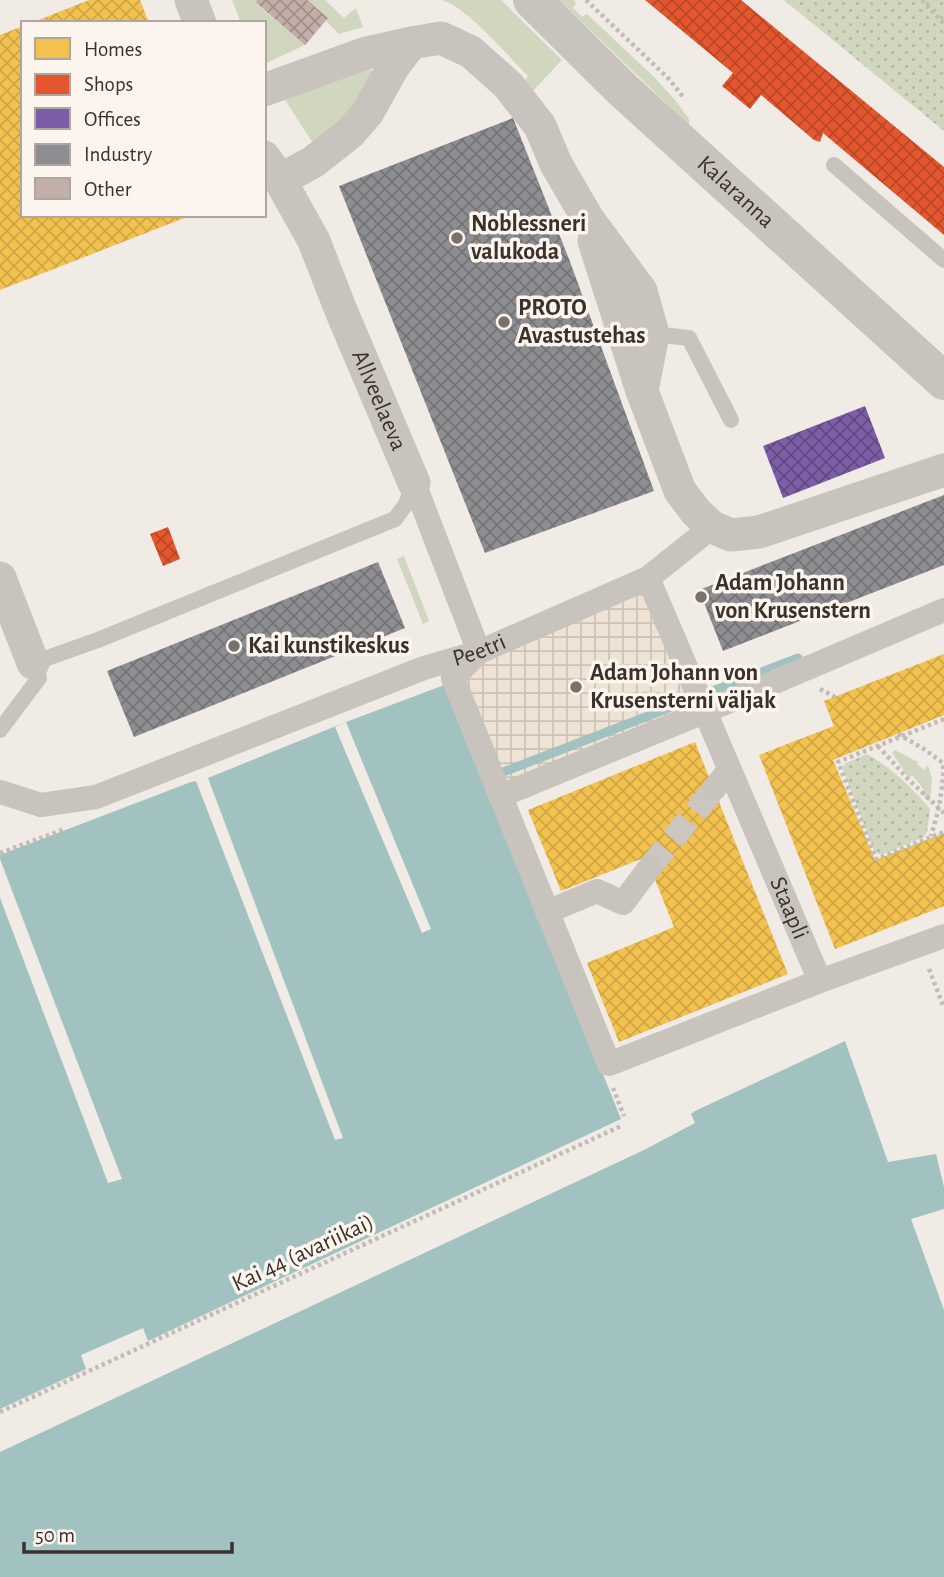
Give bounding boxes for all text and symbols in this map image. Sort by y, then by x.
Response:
legend [21,21,266,217]
text: Homes [84,39,142,60]
text: Shops [84,74,133,95]
text: Offices [84,109,141,130]
text: Industry [84,144,152,165]
street label: Kalaranna [692,151,779,233]
text: Other [84,179,132,200]
place label: Noblessneri valukoda [471,212,586,264]
marker: Noblessneri valukoda [449,230,465,246]
place label: PROTO Avastustehas [518,296,646,348]
marker: PROTO Avastustehas [496,314,512,330]
street label: Allveelaeva [347,347,411,454]
place label: Adam Johann von Krusenstern [715,571,871,623]
marker: Adam Johann von Krusenstern [693,589,709,605]
street label: Peetri [450,630,510,671]
place label: Kai kunstikeskus [248,634,409,658]
marker: Kai kunstikeskus [226,638,242,654]
place label: Adam Johann von Krusensterni väljak [590,661,776,713]
marker: Adam Johann von Krusensterni väljak [568,679,584,695]
street label: Staapli [765,874,813,943]
street label: Kai 44 (avariikai) [229,1210,377,1296]
scale bar [24,1510,233,1554]
text: 50 m [35,1525,75,1546]

